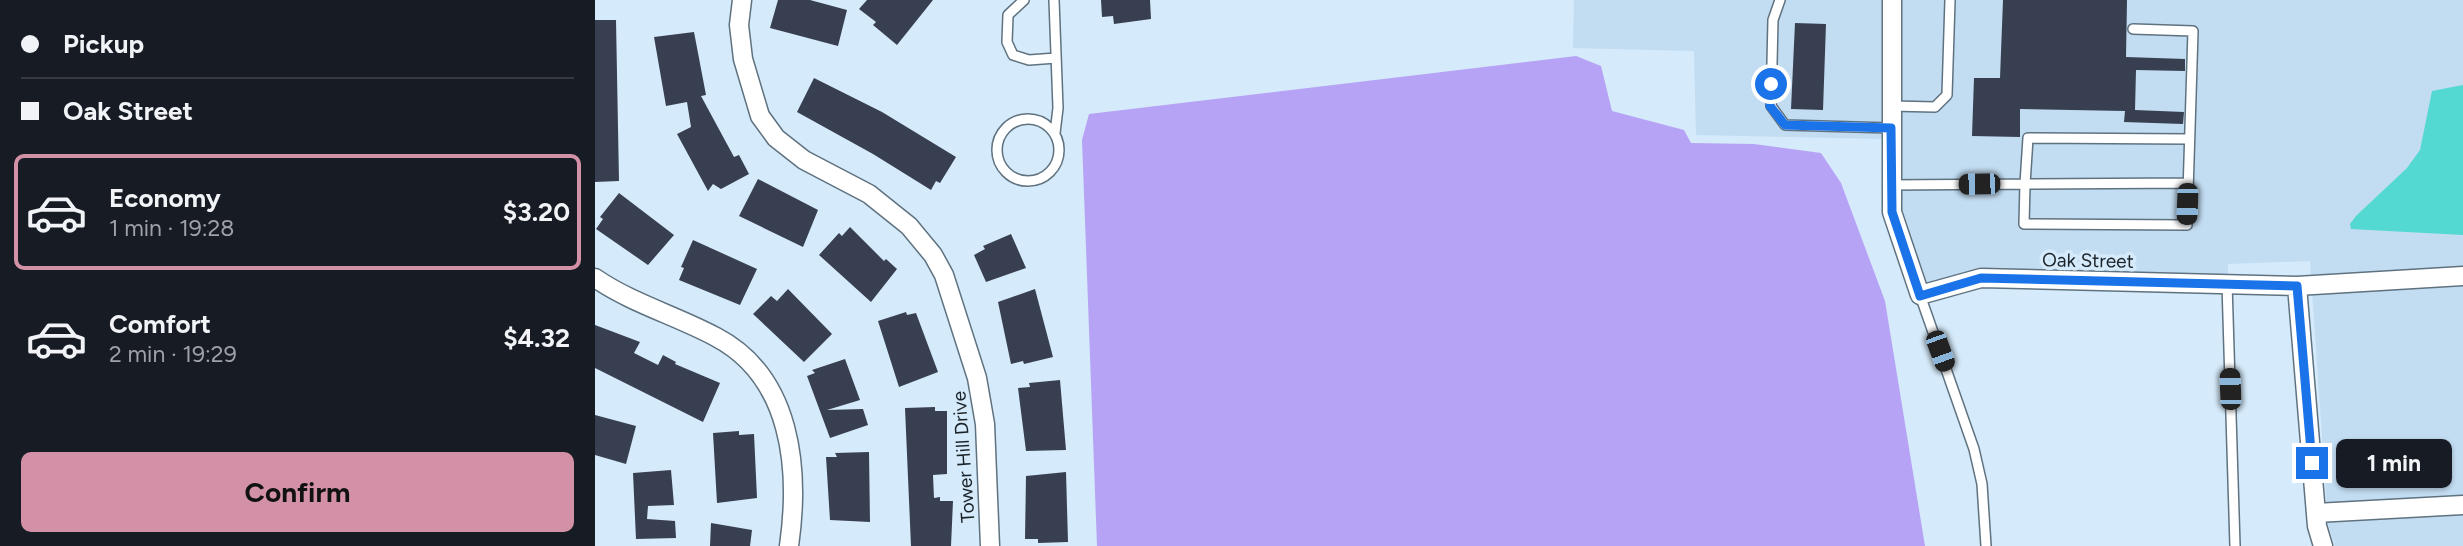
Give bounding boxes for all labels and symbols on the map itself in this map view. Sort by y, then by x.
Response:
route start [1755,68,1787,100]
car [1958,173,2001,195]
car [2176,183,2199,225]
street label: Oak Street [2042,248,2134,273]
car [1923,328,1958,374]
car [2219,368,2242,410]
street label: Tower Hill Drive [947,390,980,524]
callout: 1 min [2337,438,2452,488]
route end [2296,447,2328,479]

